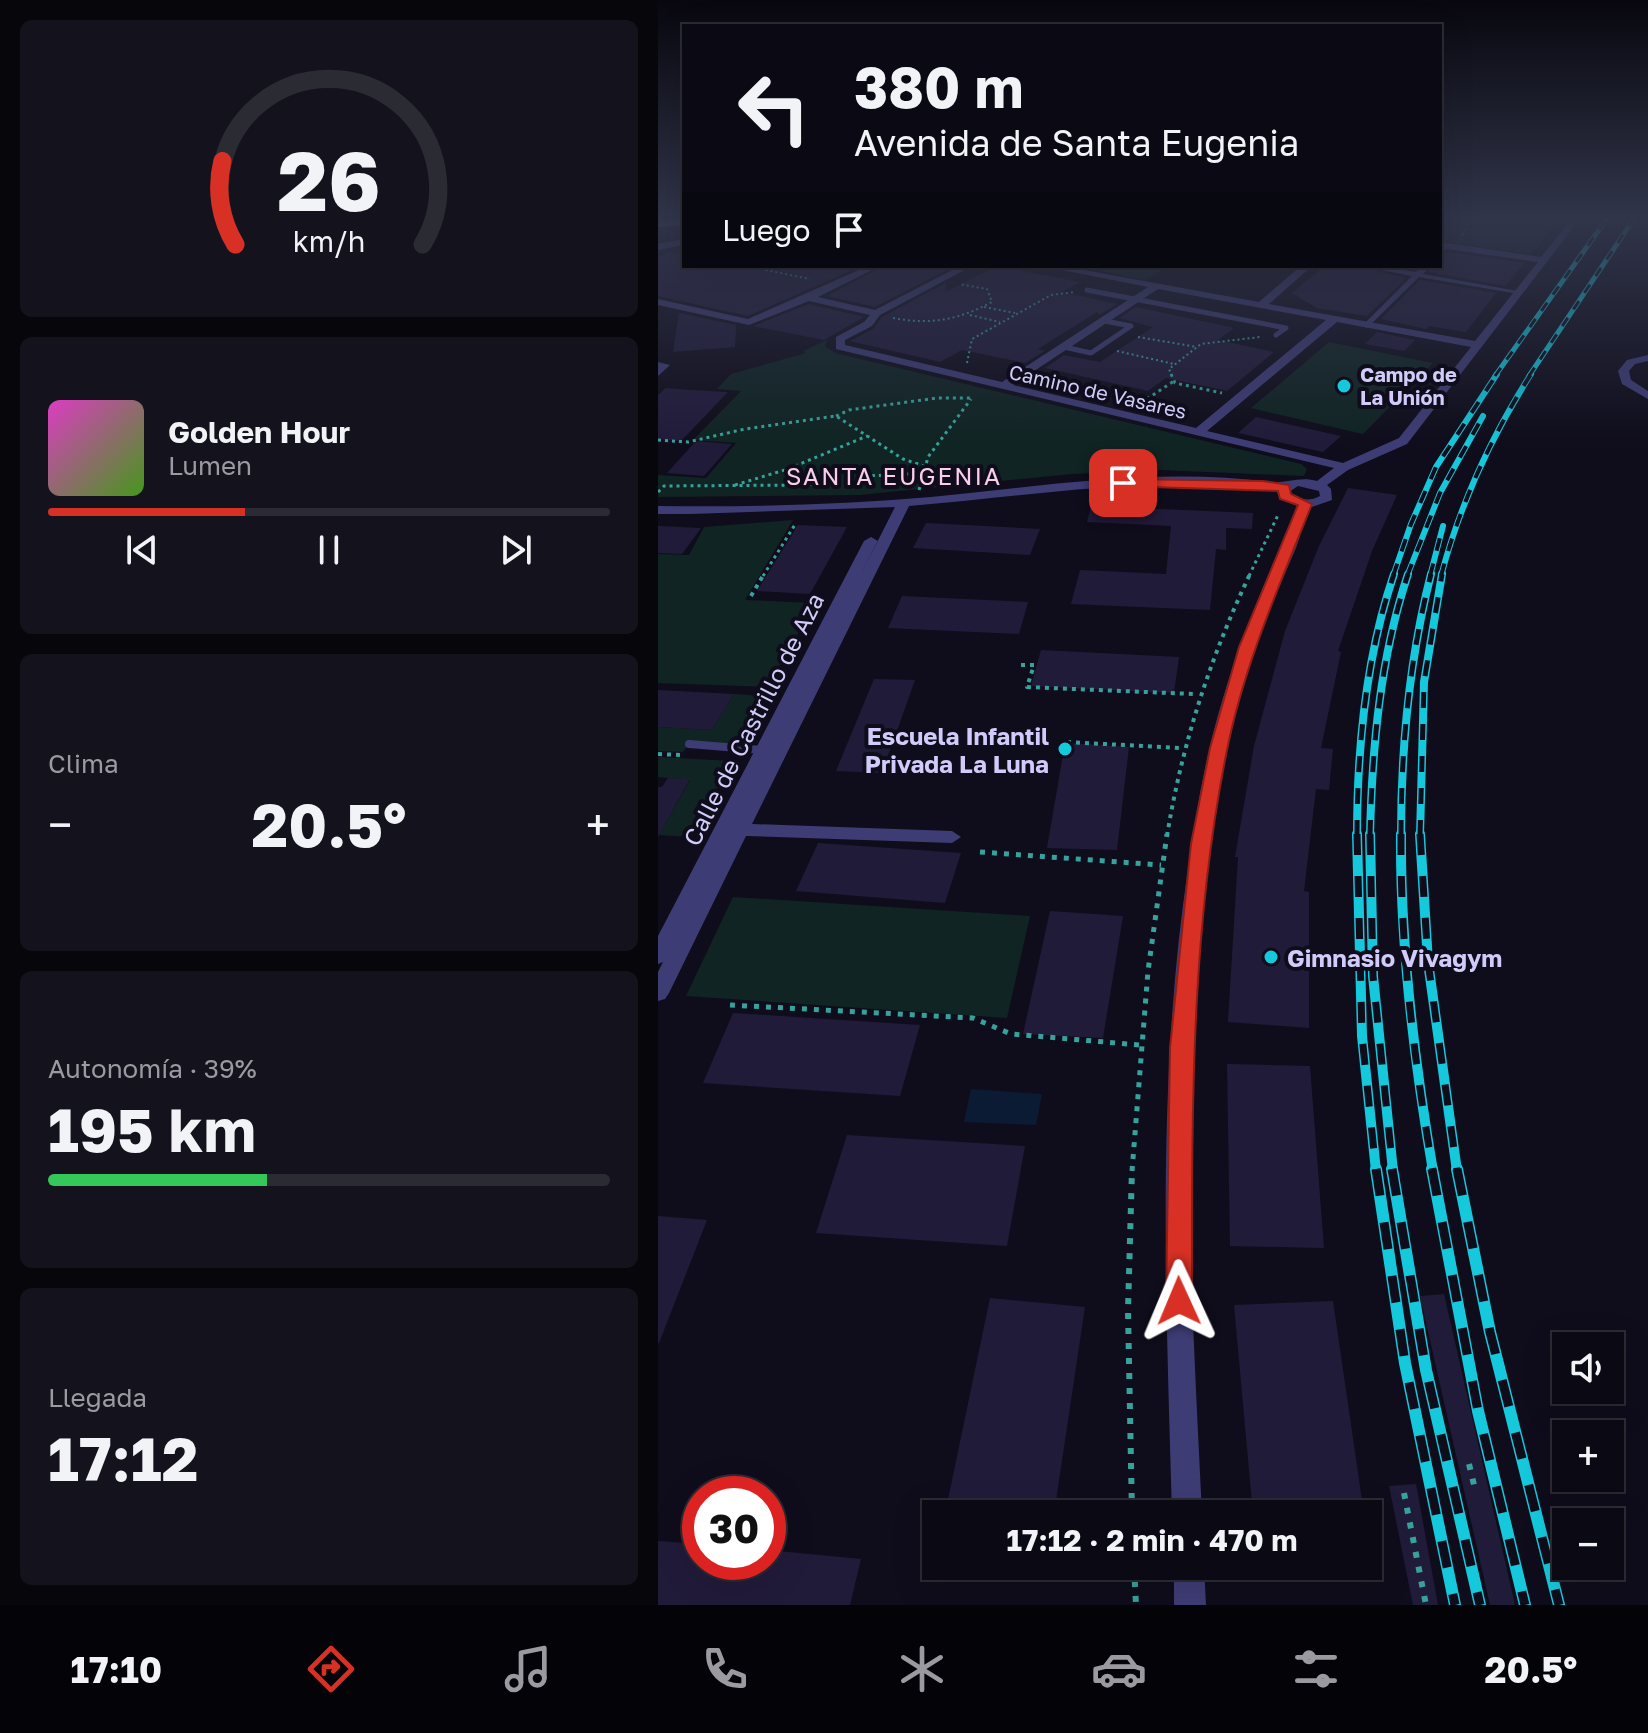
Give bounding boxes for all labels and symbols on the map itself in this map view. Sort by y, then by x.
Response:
street label: Camino de Vasares [1007,359,1189,423]
place label: Campo de La Unión [1360,362,1457,409]
marker: Campo de La Unión [1335,377,1353,395]
pin [1089,449,1157,517]
district label: SANTA EUGENIA [786,461,1002,490]
street label: Calle de Castrillo de Aza [677,588,829,850]
place label: Escuela Infantil Privada La Luna [865,721,1049,778]
marker: Escuela Infantil Privada La Luna [1056,740,1074,758]
place label: Gimnasio Vivagym [1287,943,1502,972]
marker: Gimnasio Vivagym [1262,948,1280,966]
position arrow [1137,1259,1221,1343]
speed limit sign: 30 [682,1476,786,1580]

